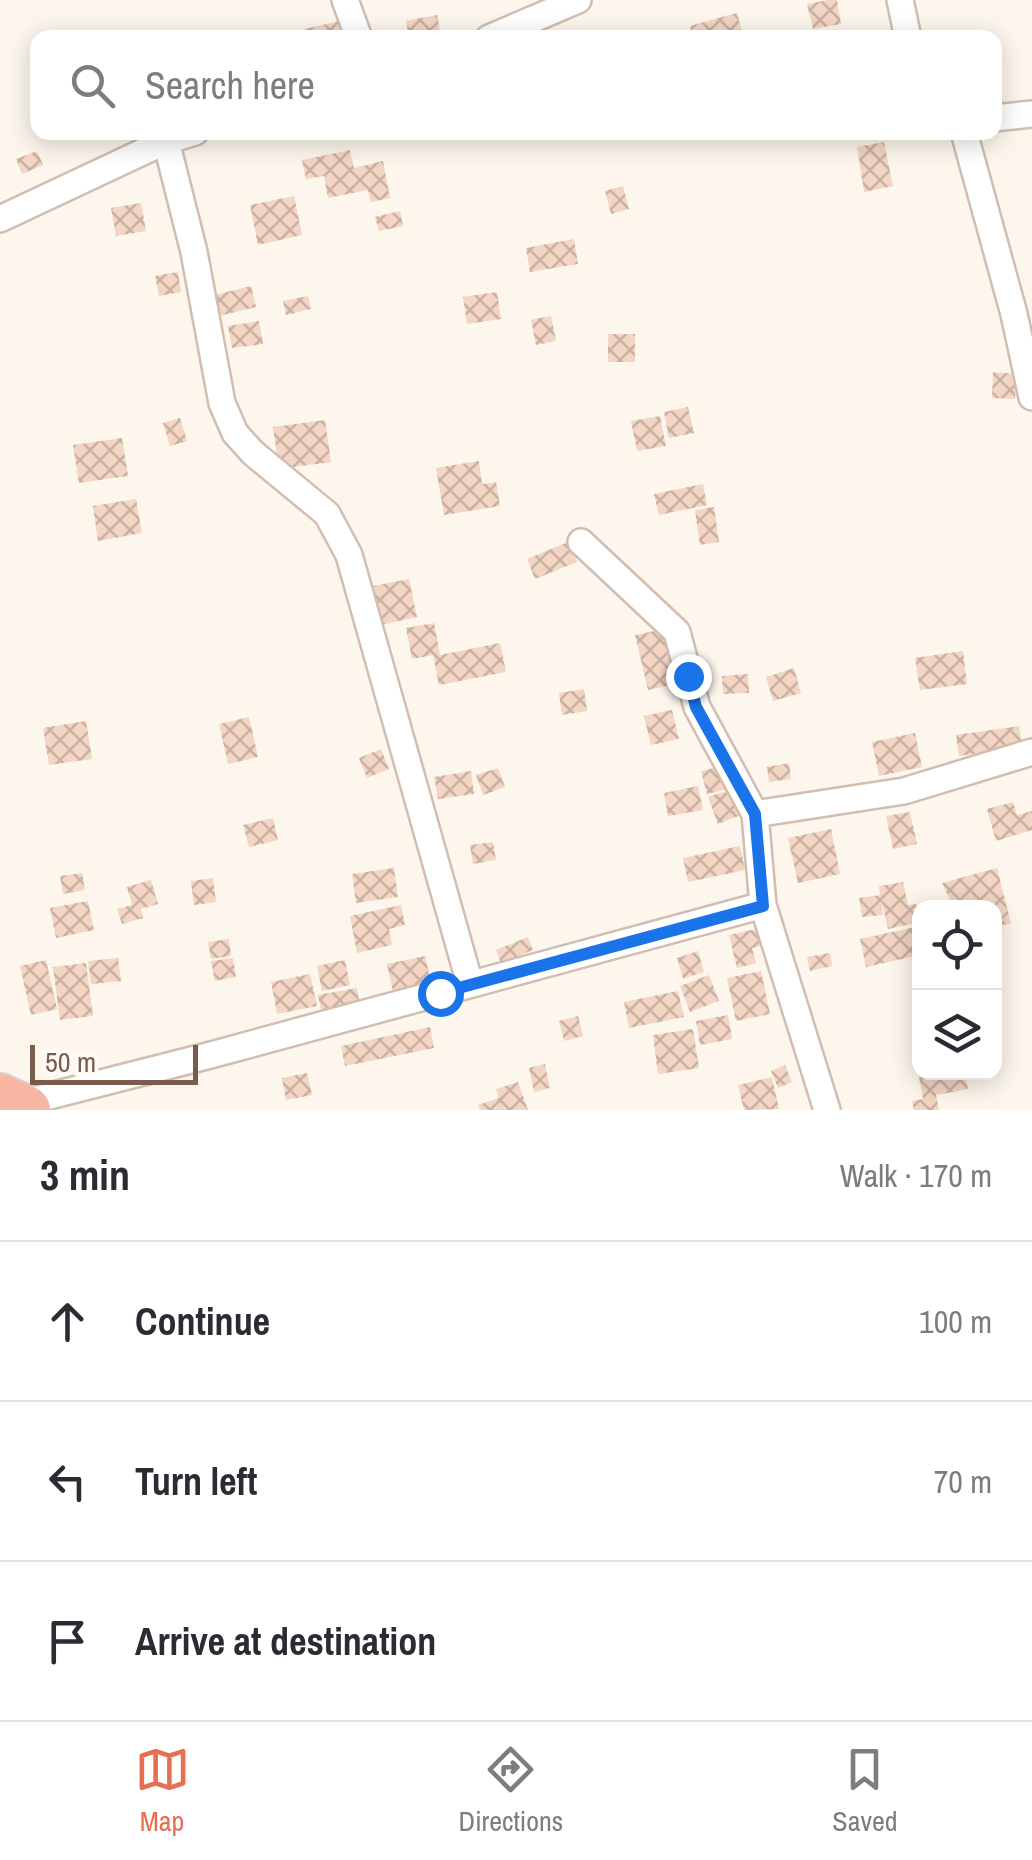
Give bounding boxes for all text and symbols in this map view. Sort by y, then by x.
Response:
search box [30,30,1002,140]
icon: search [65,58,120,113]
text: Search here [145,60,315,111]
route end [666,654,712,700]
map controls [912,900,1002,1080]
button: locate [912,900,1002,990]
route start [418,971,464,1017]
button: layers [912,990,1002,1080]
scale bar [30,1040,198,1084]
text: 50 m [45,1043,96,1081]
text: 3 min [40,1147,130,1203]
text: Walk · 170 m [840,1154,992,1197]
icon: ahead [40,1294,95,1349]
text: Continue [135,1296,270,1347]
text: 100 m [919,1300,992,1343]
icon: left [40,1454,95,1509]
text: Turn left [135,1456,257,1507]
text: 70 m [934,1460,992,1503]
icon: arrive [40,1614,95,1669]
text: Arrive at destination [135,1616,436,1667]
tab: Map [135,1742,190,1840]
tab: Directions [459,1742,563,1840]
tab: Saved [832,1742,897,1840]

